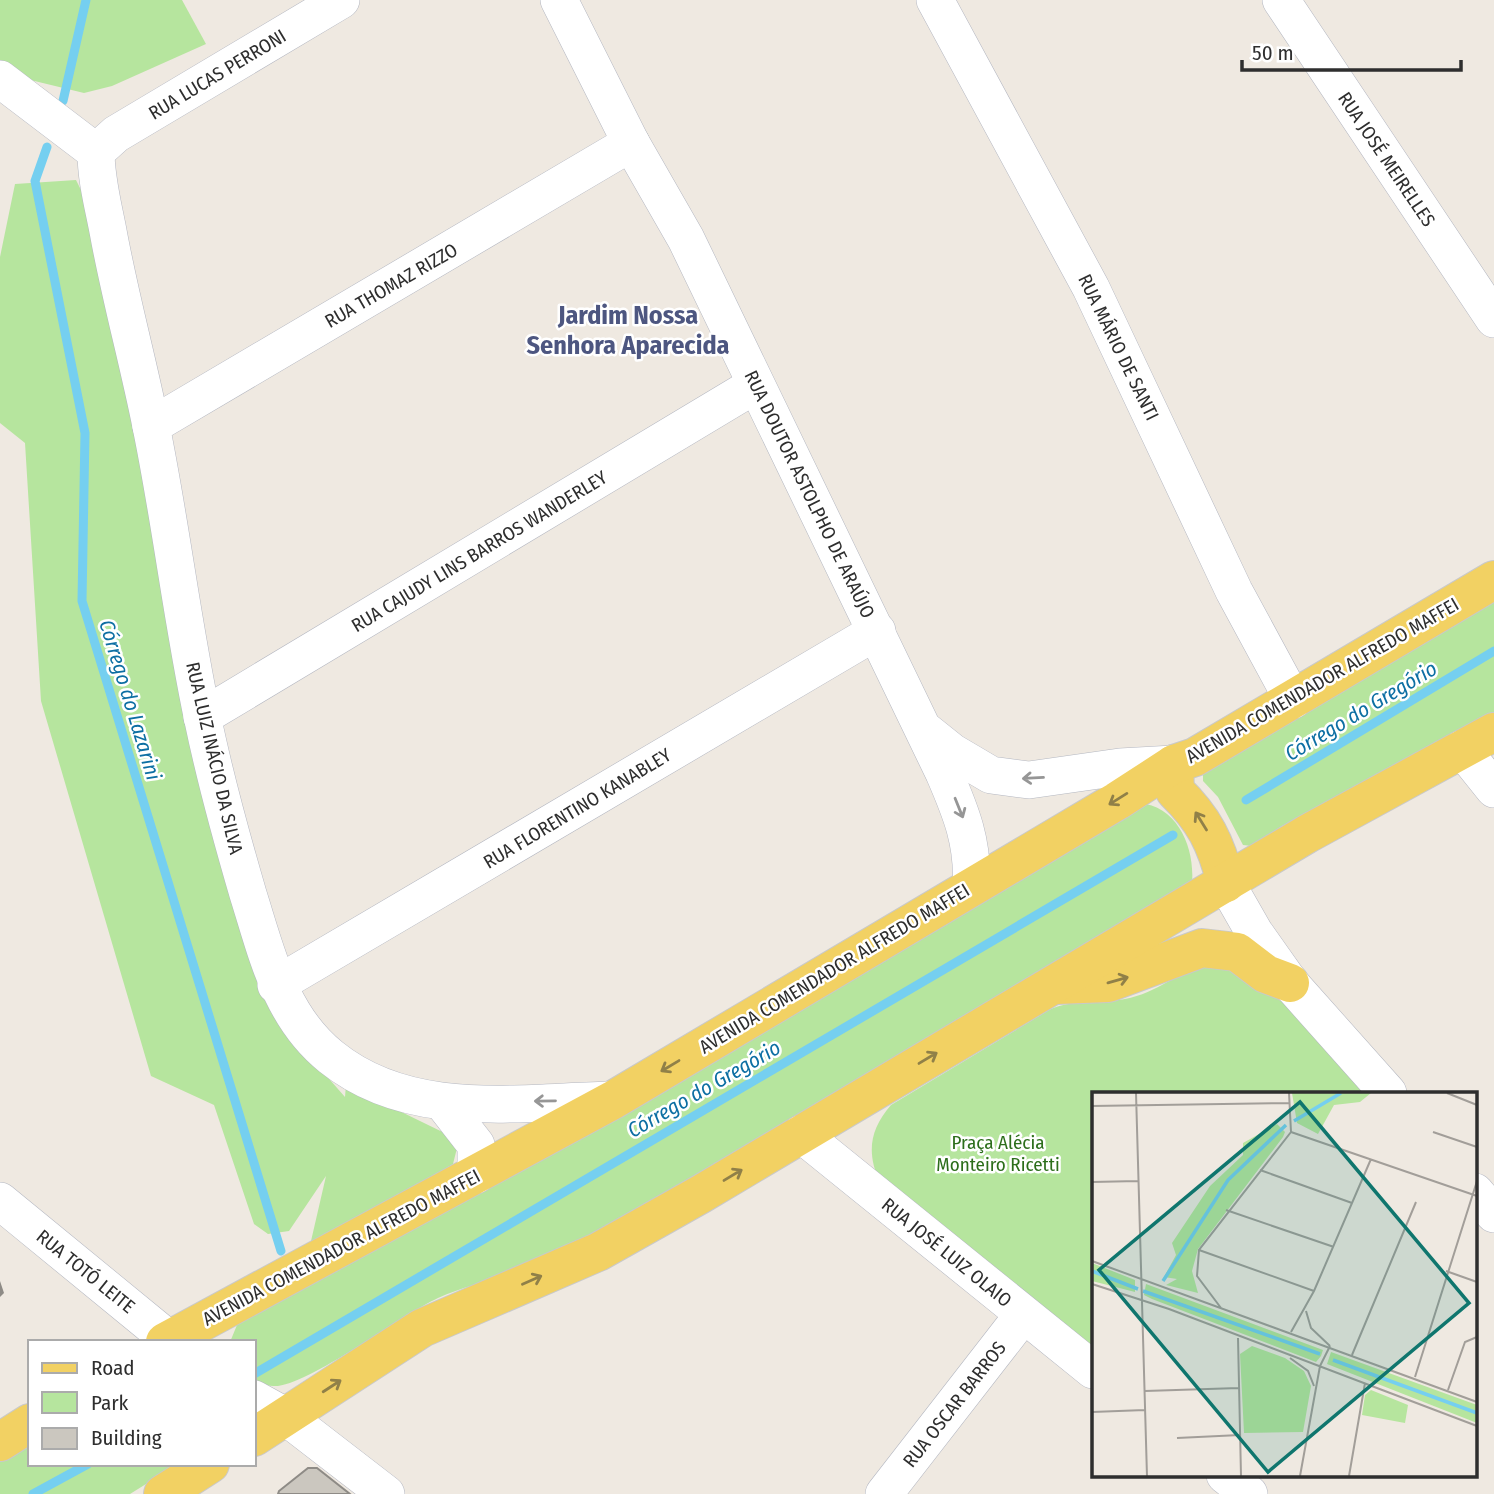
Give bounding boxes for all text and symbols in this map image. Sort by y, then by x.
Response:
street label: RUA LUCAS PERRONI [144,24,290,125]
scale bar [1242,28,1461,72]
text: 50 m [1252,40,1294,66]
street label: RUA JOSÉ MEIRELLES [1333,88,1440,231]
street label: RUA THOMAZ RIZZO [321,238,462,333]
street label: RUA MÁRIO DE SANTI [1073,270,1164,424]
district label: Jardim Nossa Senhora Aparecida [527,300,730,361]
street label: RUA DOUTOR ASTOLPHO DE ARAÚJO [739,367,880,622]
street label: RUA CAJUDY LINS BARROS WANDERLEY [347,466,612,637]
street label: AVENIDA COMENDADOR ALFREDO MAFFEI [1182,593,1463,768]
water label: Córrego do Lazarini [93,617,167,784]
water label: Córrego do Gregório [1280,655,1442,767]
street label: RUA LUIZ INÁCIO DA SILVA [181,660,248,857]
street label: RUA FLORENTINO KANABLEY [479,743,676,874]
one-way arrow [1022,772,1045,785]
one-way arrow [1109,793,1129,807]
one-way arrow [953,796,966,818]
one-way arrow [1194,811,1208,831]
street label: AVENIDA COMENDADOR ALFREDO MAFFEI [695,878,974,1058]
one-way arrow [1107,973,1129,986]
water label: Córrego do Gregório [623,1035,785,1143]
one-way arrow [918,1050,938,1064]
one-way arrow [660,1059,680,1073]
inset map [1092,1092,1476,1476]
one-way arrow [533,1095,556,1108]
park label: Praça Alécia Monteiro Ricetti [936,1131,1060,1176]
street label: AVENIDA COMENDADOR ALFREDO MAFFEI [198,1164,484,1331]
one-way arrow [723,1167,743,1181]
street label: RUA JOSÉ LUIZ OLAIO [877,1193,1016,1312]
street label: RUA TOTÓ LEITE [32,1225,139,1318]
one-way arrow [521,1273,542,1286]
street label: RUA OSCAR BARROS [898,1337,1011,1472]
legend [28,1340,256,1466]
text: Road [91,1355,135,1381]
one-way arrow [321,1379,341,1393]
text: Park [91,1390,129,1416]
text: Building [91,1425,162,1451]

